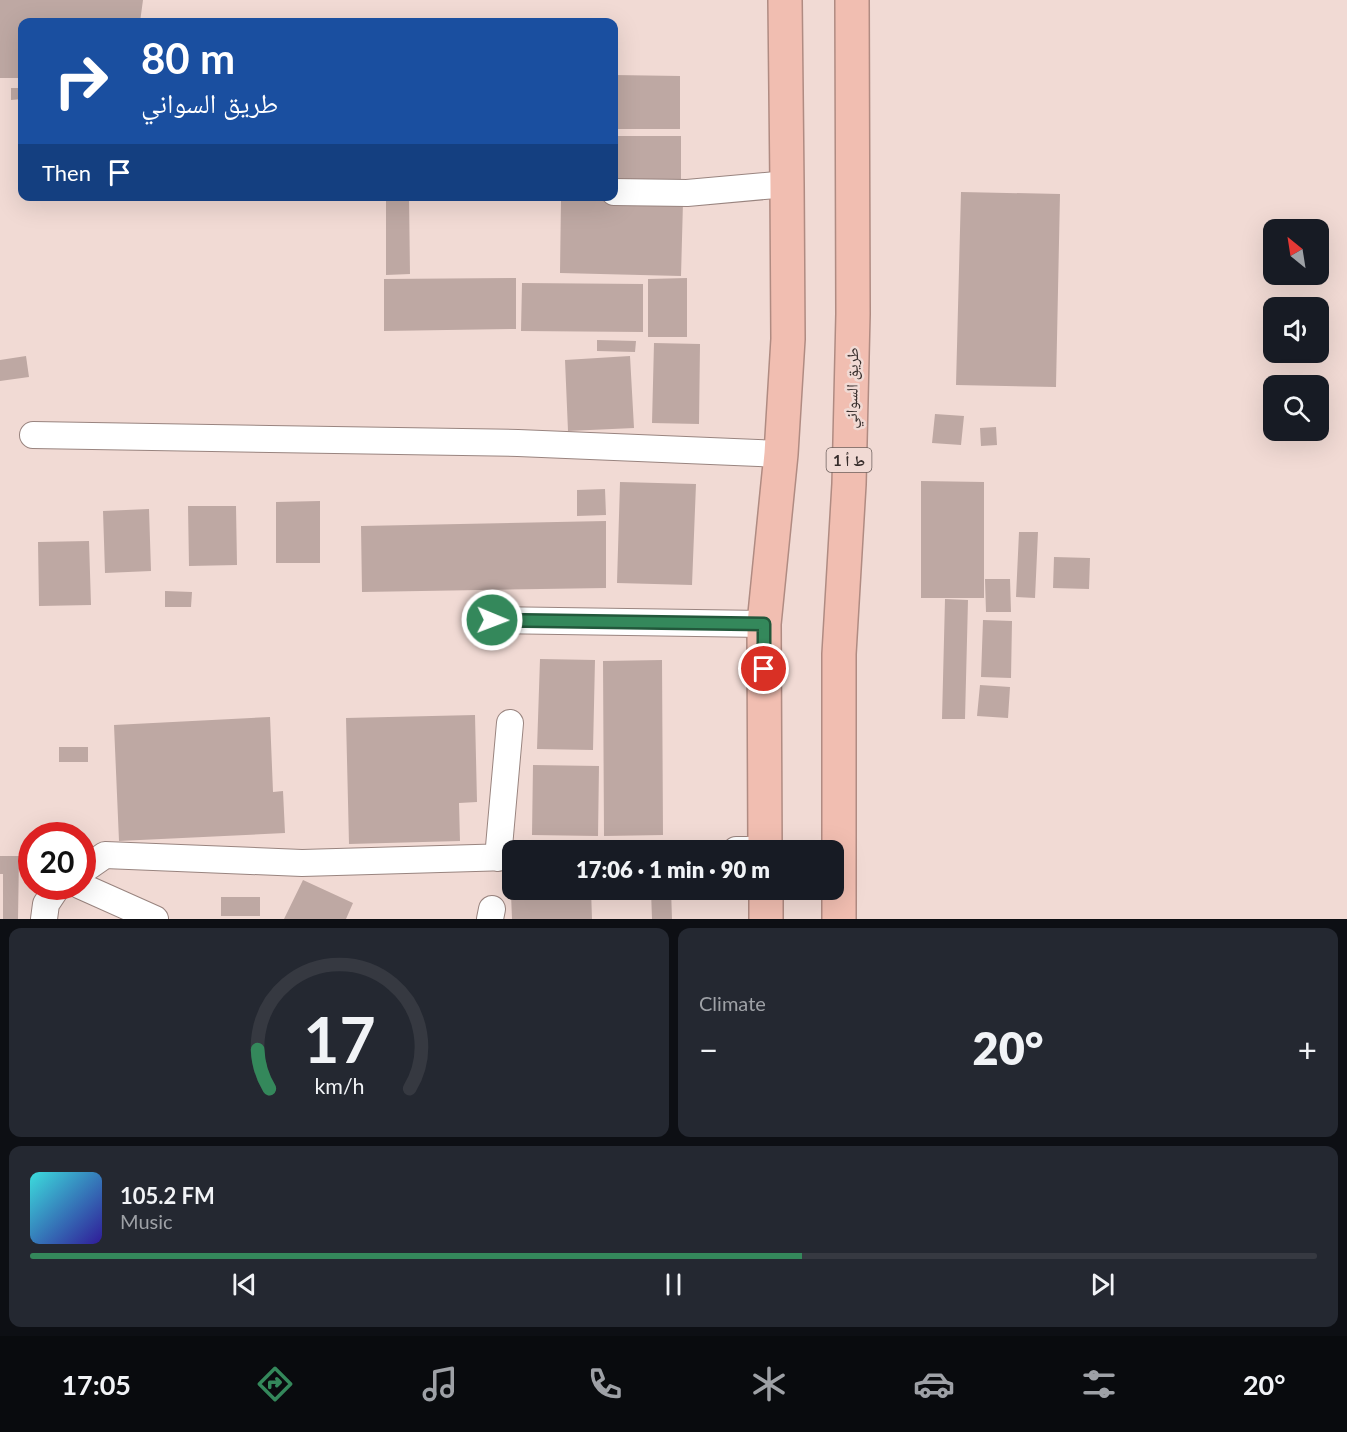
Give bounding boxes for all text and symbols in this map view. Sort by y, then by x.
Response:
text: 80 m [141,33,235,83]
icon: right [42,42,120,120]
text: طريق السواني [141,86,278,119]
icon: arrive [103,156,136,189]
text: Then [42,159,91,186]
north arrow [1263,219,1329,285]
map controls [1263,219,1329,441]
button: sound [1263,297,1329,363]
street label: طريق السواني [841,347,865,429]
button: search [1263,375,1329,441]
road number: ط أ 1 [826,448,872,472]
position arrow [460,588,524,652]
pin [738,643,789,694]
icon: arrive [747,652,780,685]
speed limit sign: 20 [18,822,96,900]
text: 17:06 · 1 min · 90 m [576,856,770,883]
text: Climate [699,991,766,1015]
text: 17 [303,1001,375,1076]
text: 20° [973,1021,1043,1075]
text: − [699,1029,718,1069]
text: + [1298,1029,1317,1069]
text: km/h [314,1074,364,1100]
text: 105.2 FM [120,1182,215,1209]
text: Music [120,1209,173,1233]
icon: previous [228,1268,261,1301]
icon: pause [657,1268,690,1301]
icon: next [1086,1268,1119,1301]
icon: directions [254,1363,296,1405]
icon: music [419,1363,461,1405]
icon: phone [584,1363,626,1405]
icon: climate [748,1363,790,1405]
icon: car [913,1363,955,1405]
icon: filters [1078,1363,1120,1405]
text: 17:05 [61,1368,131,1401]
text: 20° [1243,1368,1285,1401]

